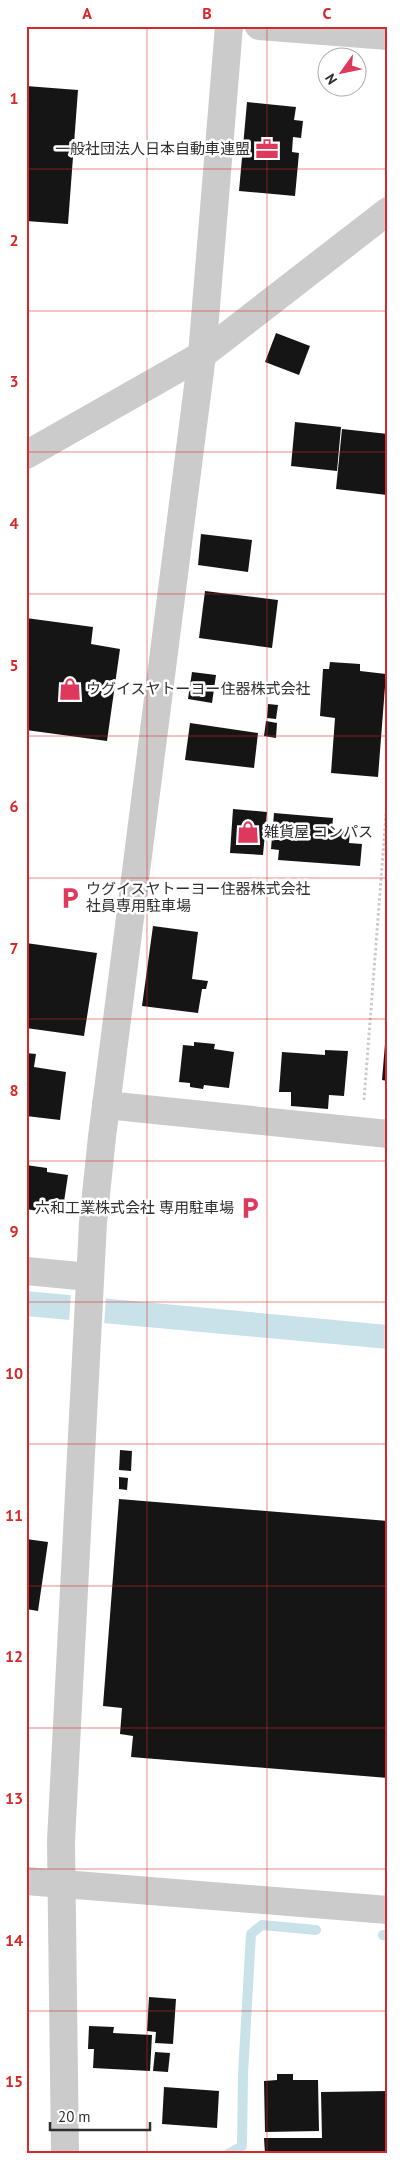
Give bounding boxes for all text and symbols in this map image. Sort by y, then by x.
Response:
text: A [82,3,92,23]
text: B [202,3,212,23]
text: C [323,3,332,23]
north arrow [316,48,366,98]
text: N [321,70,341,88]
text: 1 [9,88,19,108]
office icon: 一般社団法人日本自動車連盟 [254,136,280,162]
place label: 一般社団法人日本自動車連盟 [55,139,250,158]
text: 2 [9,230,19,250]
text: 3 [9,371,19,391]
text: 4 [9,513,19,533]
text: 5 [9,655,19,675]
shop icon: ウグイスヤトーヨー住器株式会社 [57,676,83,702]
place label: ウグイスヤトーヨー住器株式会社 [86,679,311,698]
text: 6 [9,796,19,816]
shop icon: 雑貨屋 コンパス [235,819,261,845]
place label: 雑貨屋 コンパス [264,822,373,841]
place label: ウグイスヤトーヨー住器株式会社 社員専用駐車場 [86,879,311,915]
parking icon: ウグイスヤトーヨー住器株式会社 社員専用駐車場 [57,885,83,911]
text: 7 [9,938,19,958]
text: 8 [9,1080,19,1100]
parking icon: 六和工業株式会社 専用駐車場 [237,1195,263,1221]
place label: 六和工業株式会社 専用駐車場 [35,1198,234,1217]
text: 9 [9,1221,19,1241]
text: 10 [5,1363,23,1383]
text: 11 [5,1505,23,1525]
text: 12 [5,1646,23,1666]
text: 13 [5,1788,23,1808]
text: 14 [5,1930,23,1950]
text: 15 [5,2071,23,2091]
scale bar [50,2100,150,2132]
text: 20 m [58,2107,91,2126]

